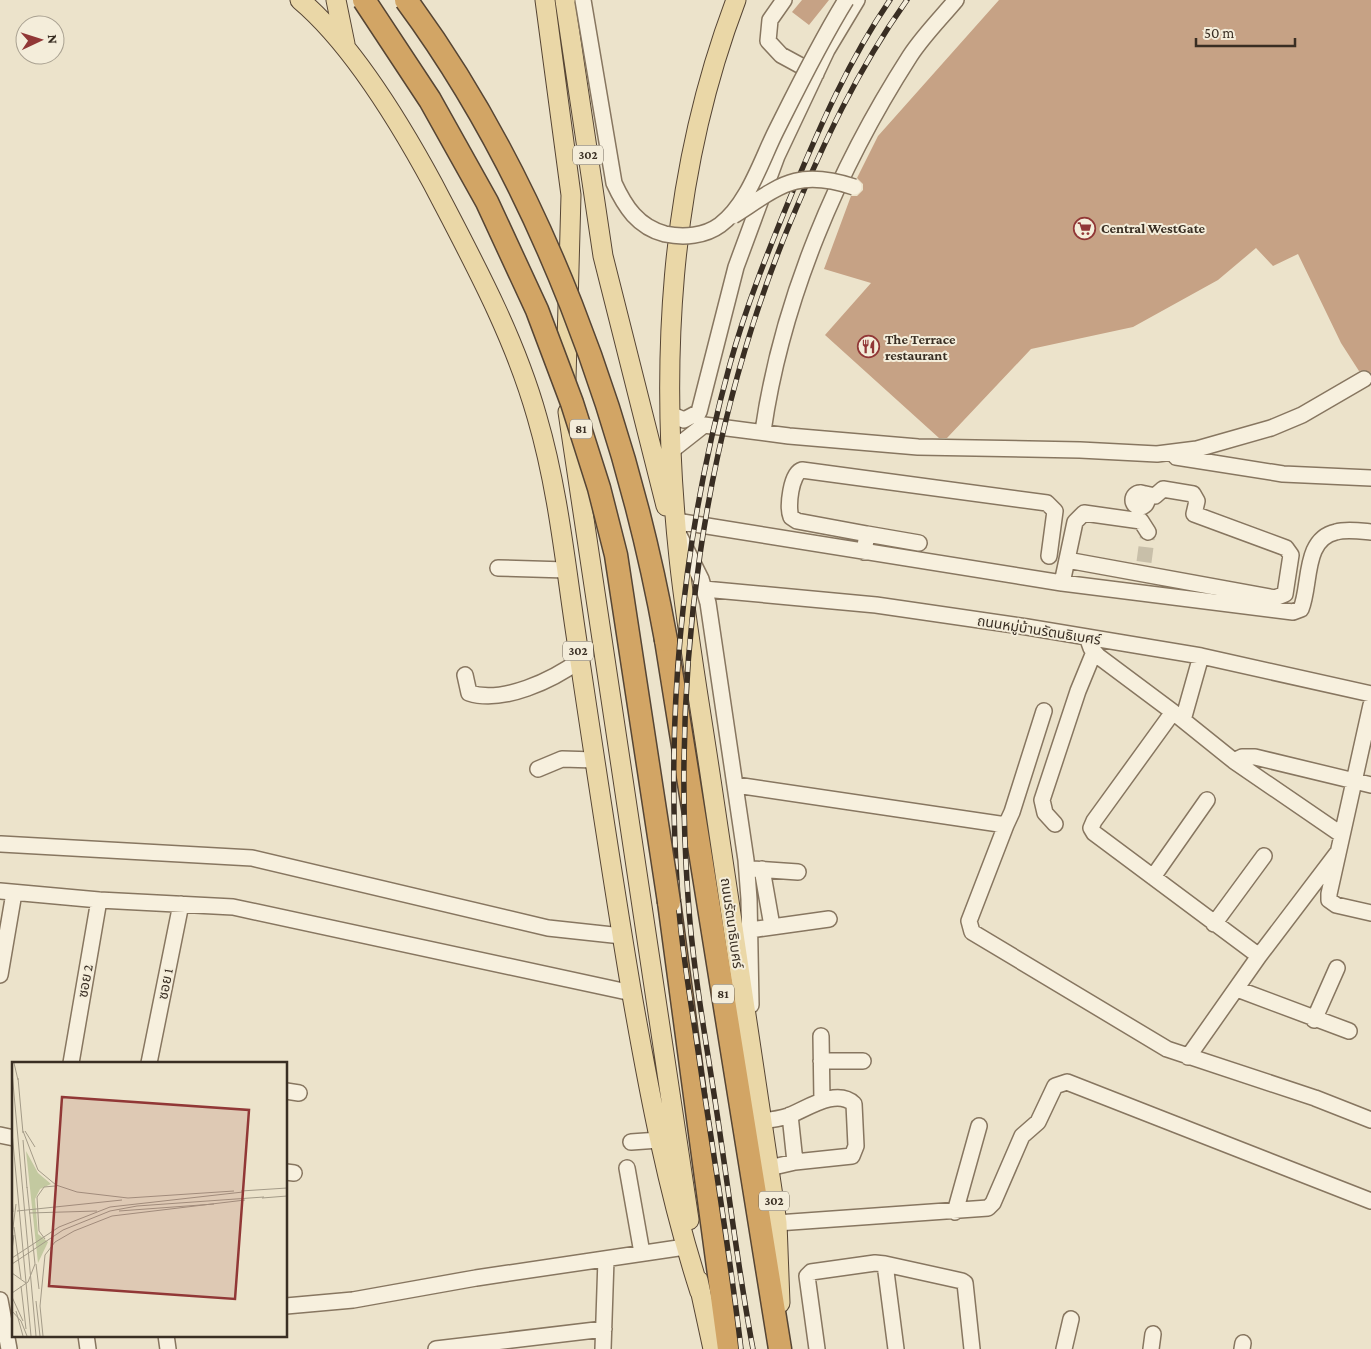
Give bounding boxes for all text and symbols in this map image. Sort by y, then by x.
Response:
north arrow [15,15,65,65]
scale bar [1196,15,1295,47]
text: 50 m [1204,25,1234,41]
text: N [45,34,61,45]
road number: 302 [573,146,603,164]
supermarket icon: Central WestGate [1073,216,1097,240]
place label: Central WestGate [1101,220,1206,236]
place label: The Terrace restaurant [885,331,956,363]
restaurant icon: The Terrace restaurant [857,335,881,359]
road number: 81 [570,419,592,438]
street label: ถนนหมู่บ้านรัตนธิเบศร์ [976,612,1103,649]
road number: 302 [563,641,593,660]
street label: ถนนรัตนาธิเบศร์ [718,877,746,970]
street label: ซอย 2 [74,963,96,999]
street label: ซอย 1 [154,967,176,1001]
road number: 81 [712,984,734,1004]
inset map [12,1062,288,1336]
road number: 302 [759,1192,789,1210]

